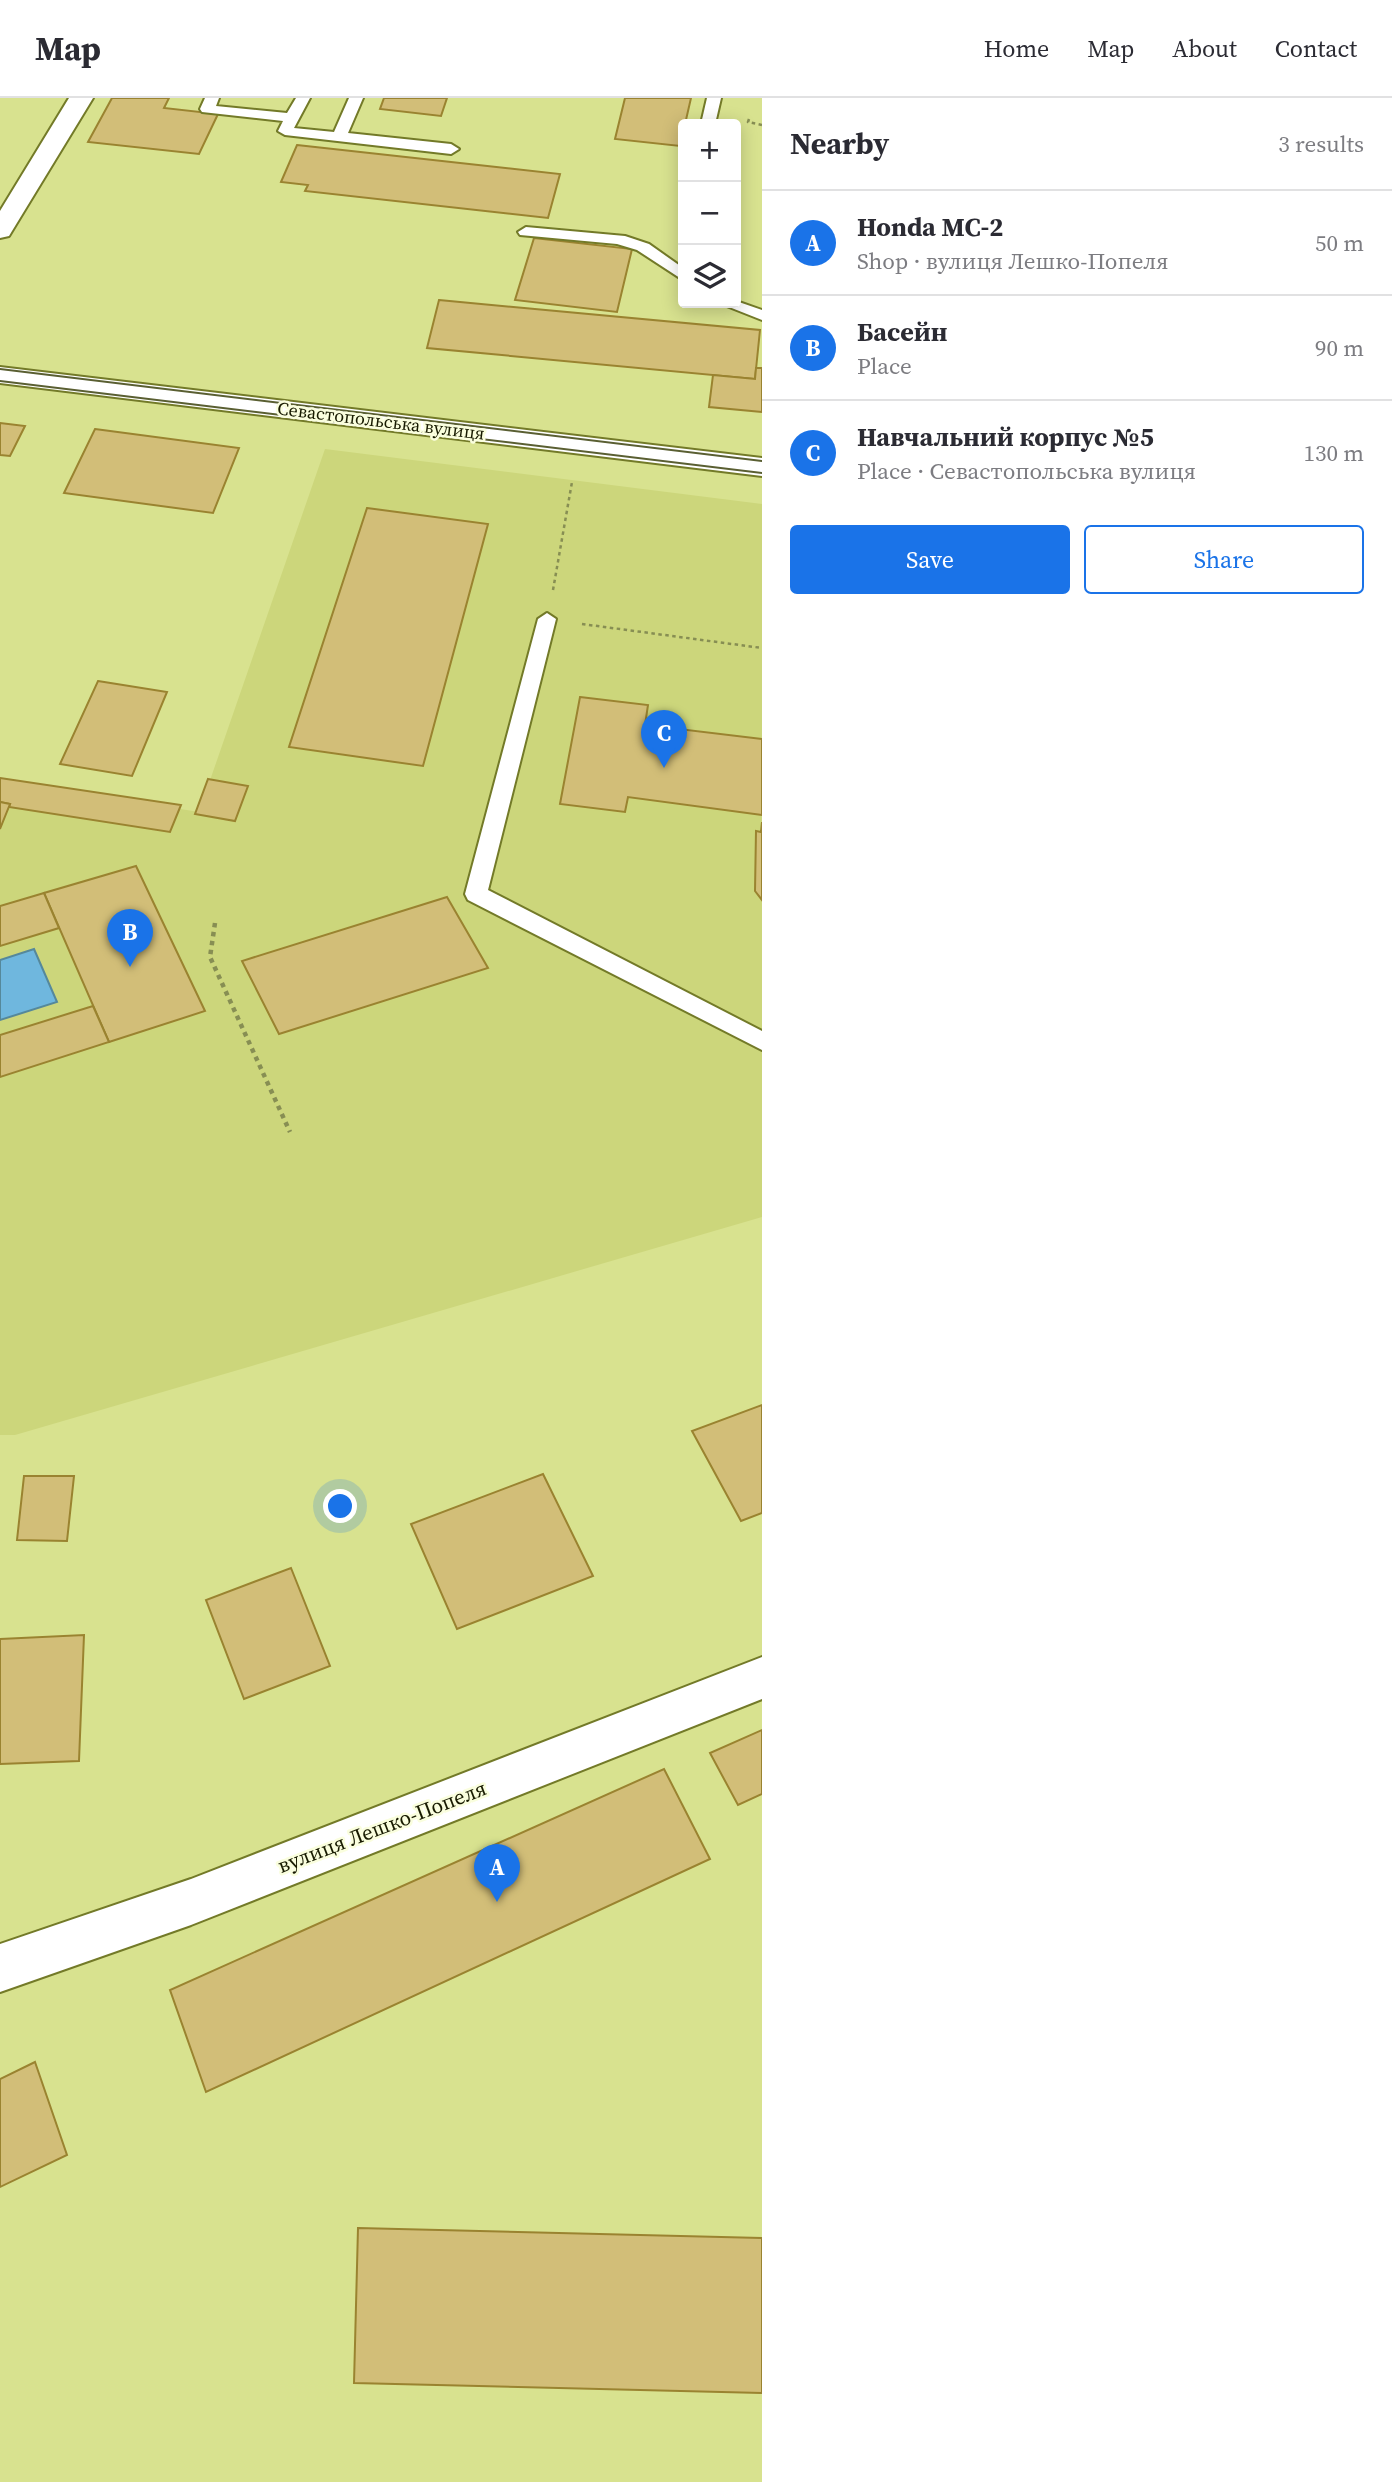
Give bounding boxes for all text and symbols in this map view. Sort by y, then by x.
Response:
text: Map [35,26,101,71]
text: Home [984,32,1049,65]
text: Map [1087,32,1134,65]
text: About [1172,32,1237,65]
text: Contact [1275,32,1357,65]
map controls [678,119,741,308]
button: + [678,119,741,182]
text: Nearby [790,123,889,164]
text: 3 results [1278,128,1364,160]
button: − [678,182,741,245]
text: Honda МС-2 [857,209,1003,245]
text: A [805,227,821,259]
text: 50 m [1315,227,1364,259]
button: layers [678,245,741,308]
text: Shop · вулиця Лешко-Попеля [857,245,1168,277]
text: Басейн [857,314,948,350]
text: B [806,332,820,364]
text: 90 m [1315,332,1364,364]
text: Place [857,350,912,382]
street label: Севастопольська вулиця [276,395,486,446]
text: Навчальний корпус №5 [857,419,1154,455]
text: C [806,437,820,469]
text: 130 m [1303,437,1364,469]
text: Place · Севастопольська вулиця [857,455,1196,487]
button: Save [790,525,1070,594]
button: Share [1084,525,1364,594]
pin: C [641,710,687,768]
pin: B [107,909,153,967]
your location [323,1489,357,1523]
street label: вулиця Лешко-Попеля [273,1773,490,1880]
pin: A [474,1844,520,1902]

